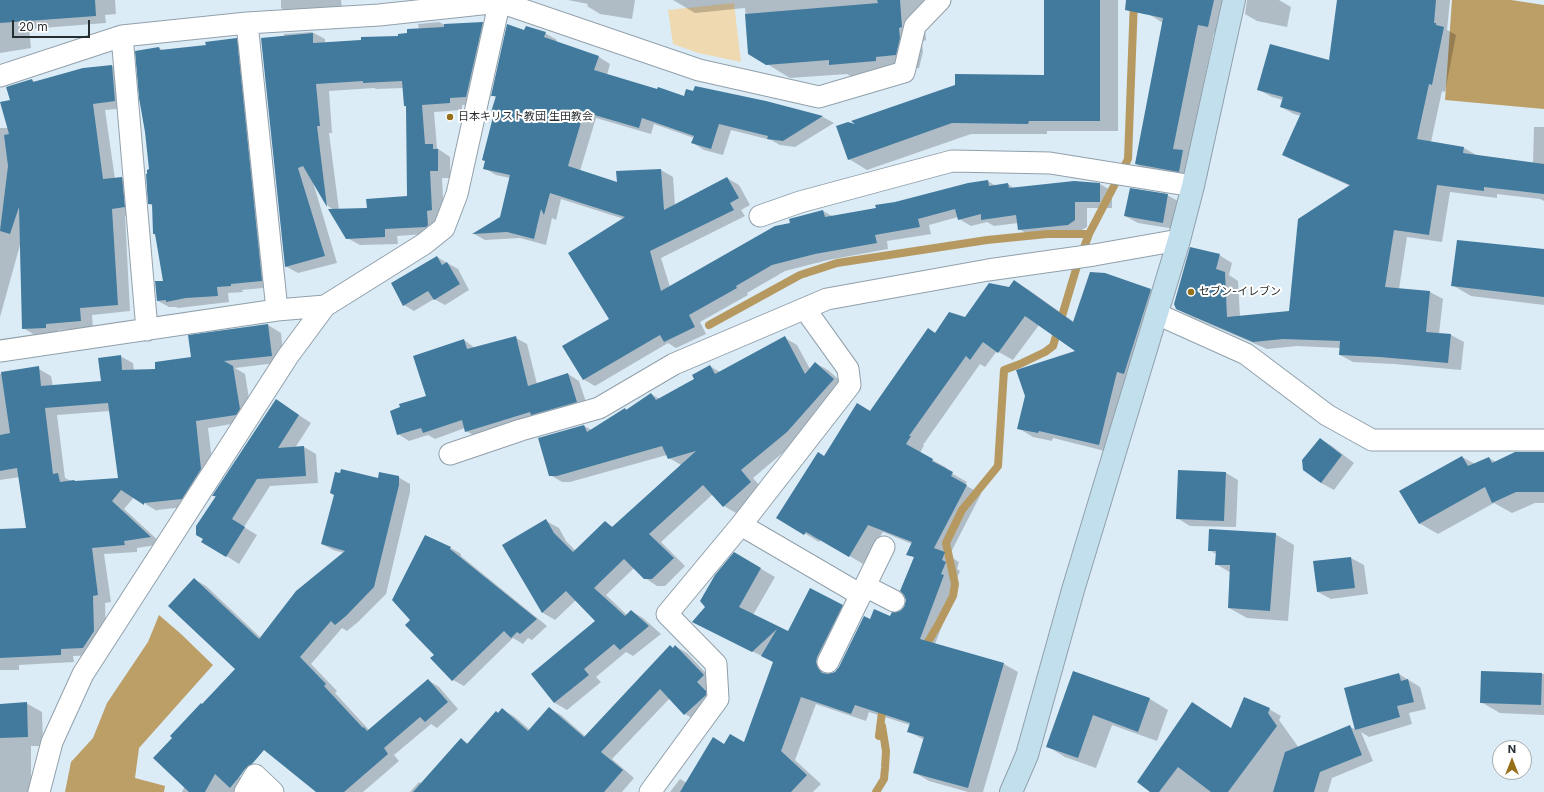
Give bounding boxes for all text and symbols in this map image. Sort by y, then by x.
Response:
scale bar [14,12,92,38]
text: 20 m [19,19,48,34]
place label: 日本キリスト教団 生田教会 [458,110,593,124]
marker: 日本キリスト教団 生田教会 [445,112,455,122]
place label: セブン-イレブン [1199,285,1281,299]
marker: セブン-イレブン [1186,287,1196,297]
north arrow [1492,740,1532,780]
text: N [1508,742,1516,756]

